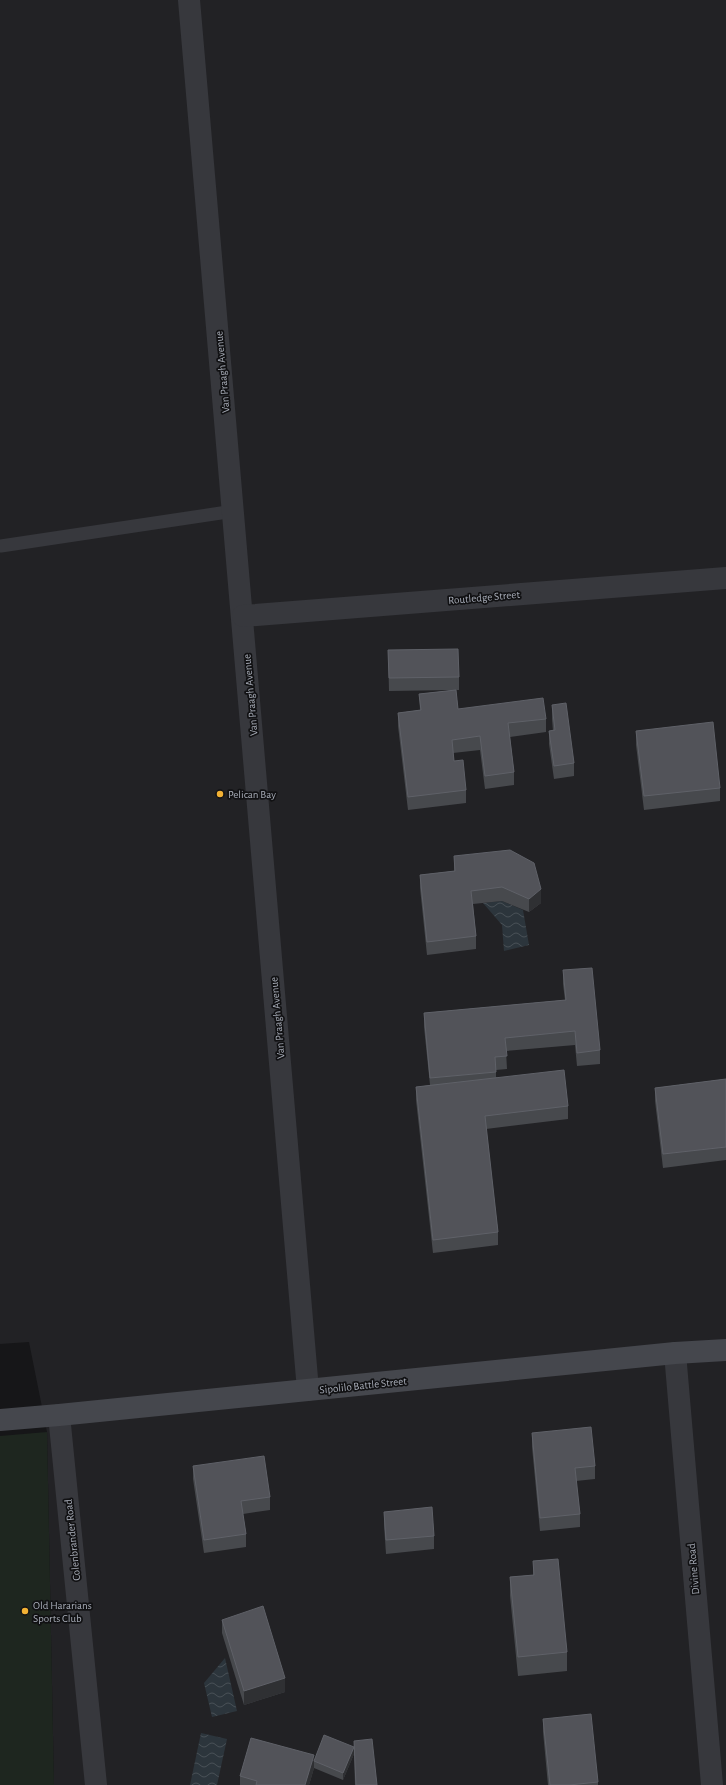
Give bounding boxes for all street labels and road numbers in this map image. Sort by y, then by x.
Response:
street label: Van Praagh Avenue [213,331,232,413]
street label: Routledge Street [448,589,521,606]
street label: Van Praagh Avenue [241,654,260,736]
street label: Van Praagh Avenue [268,977,287,1059]
street label: Sipolilo Battle Street [319,1375,408,1396]
street label: Colenbrander Road [63,1498,82,1581]
street label: Divine Road [686,1543,701,1595]

